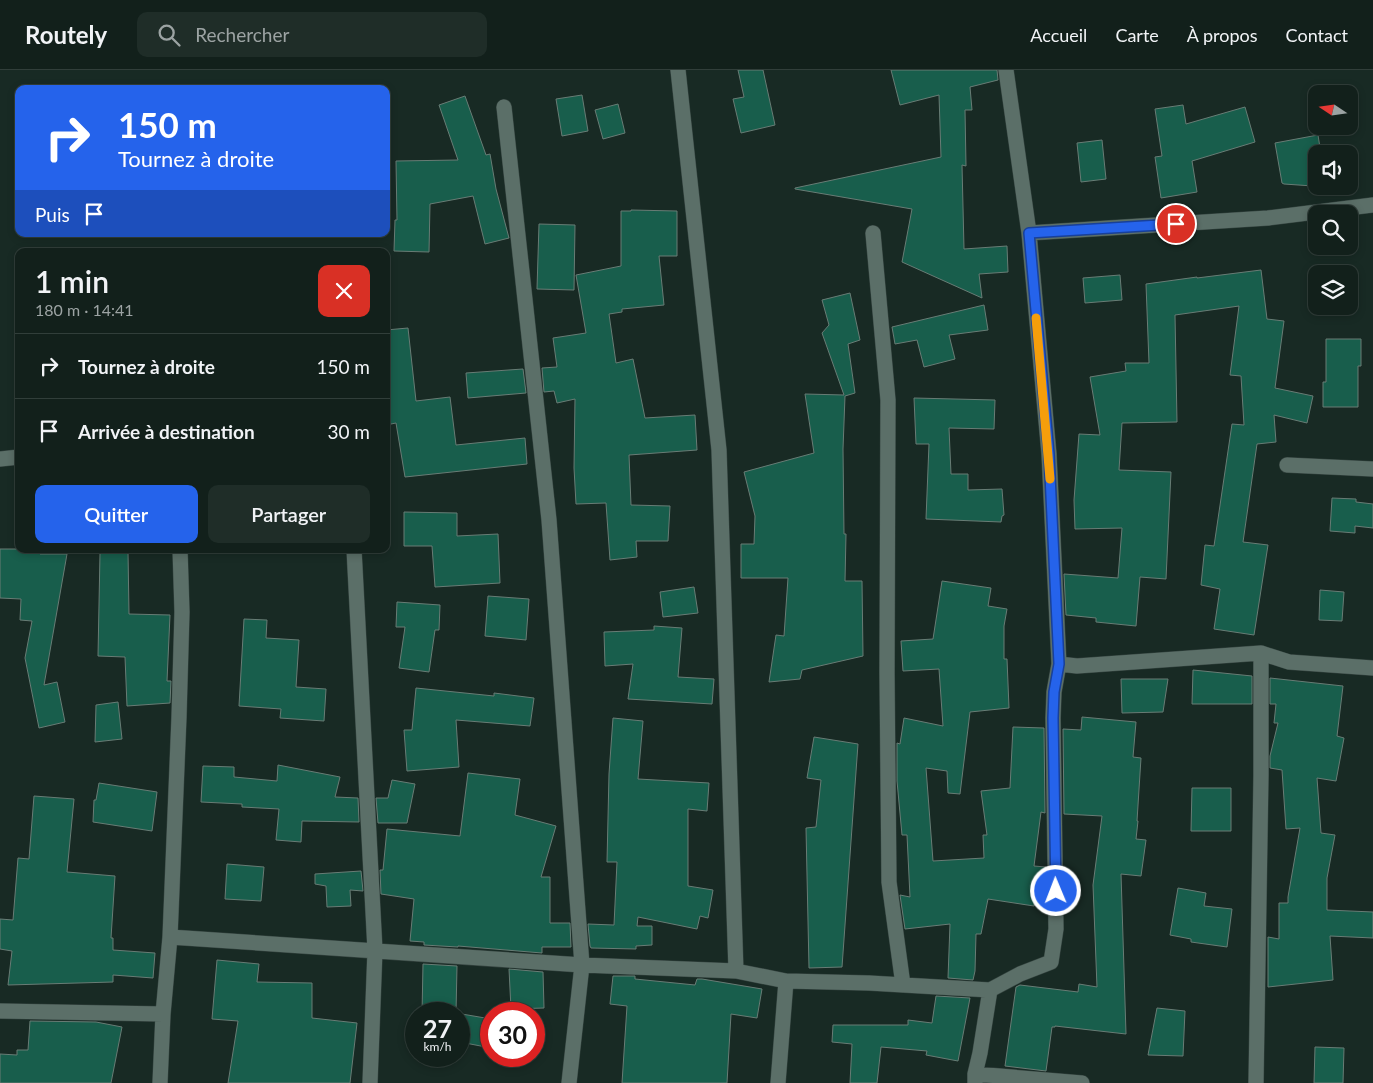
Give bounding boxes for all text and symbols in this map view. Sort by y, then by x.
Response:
search box [137,12,487,57]
text: Routely [25,20,107,49]
icon: search [155,21,183,49]
text: Rechercher [195,23,289,46]
text: Accueil [1030,24,1087,46]
text: Carte [1115,24,1159,46]
text: À propos [1187,24,1258,46]
text: Contact [1286,24,1348,46]
north arrow [1308,85,1358,135]
map controls [1308,85,1358,315]
text: 150 m [118,103,217,145]
icon: right [35,105,100,170]
text: Tournez à droite [118,145,274,172]
button: sound [1308,145,1358,195]
icon: arrive [80,200,108,228]
text: Puis [35,203,70,226]
pin [1155,203,1197,245]
button: search [1308,205,1358,255]
icon: arrive [1162,210,1190,238]
text: 1 min [35,263,109,299]
button: close [318,265,370,317]
button: layers [1308,265,1358,315]
text: 180 m · 14:41 [35,300,134,319]
icon: right [35,352,63,380]
text: Tournez à droite [78,355,215,378]
text: 150 m [316,355,370,378]
icon: arrive [35,417,63,445]
text: Arrivée à destination [78,420,255,443]
text: 30 m [327,420,370,443]
button: Quitter [35,485,198,543]
button: Partager [208,485,370,543]
position arrow [1029,864,1081,916]
speed limit sign: 30 [480,1002,545,1067]
text: 27 [423,1013,452,1043]
text: km/h [423,1039,452,1054]

